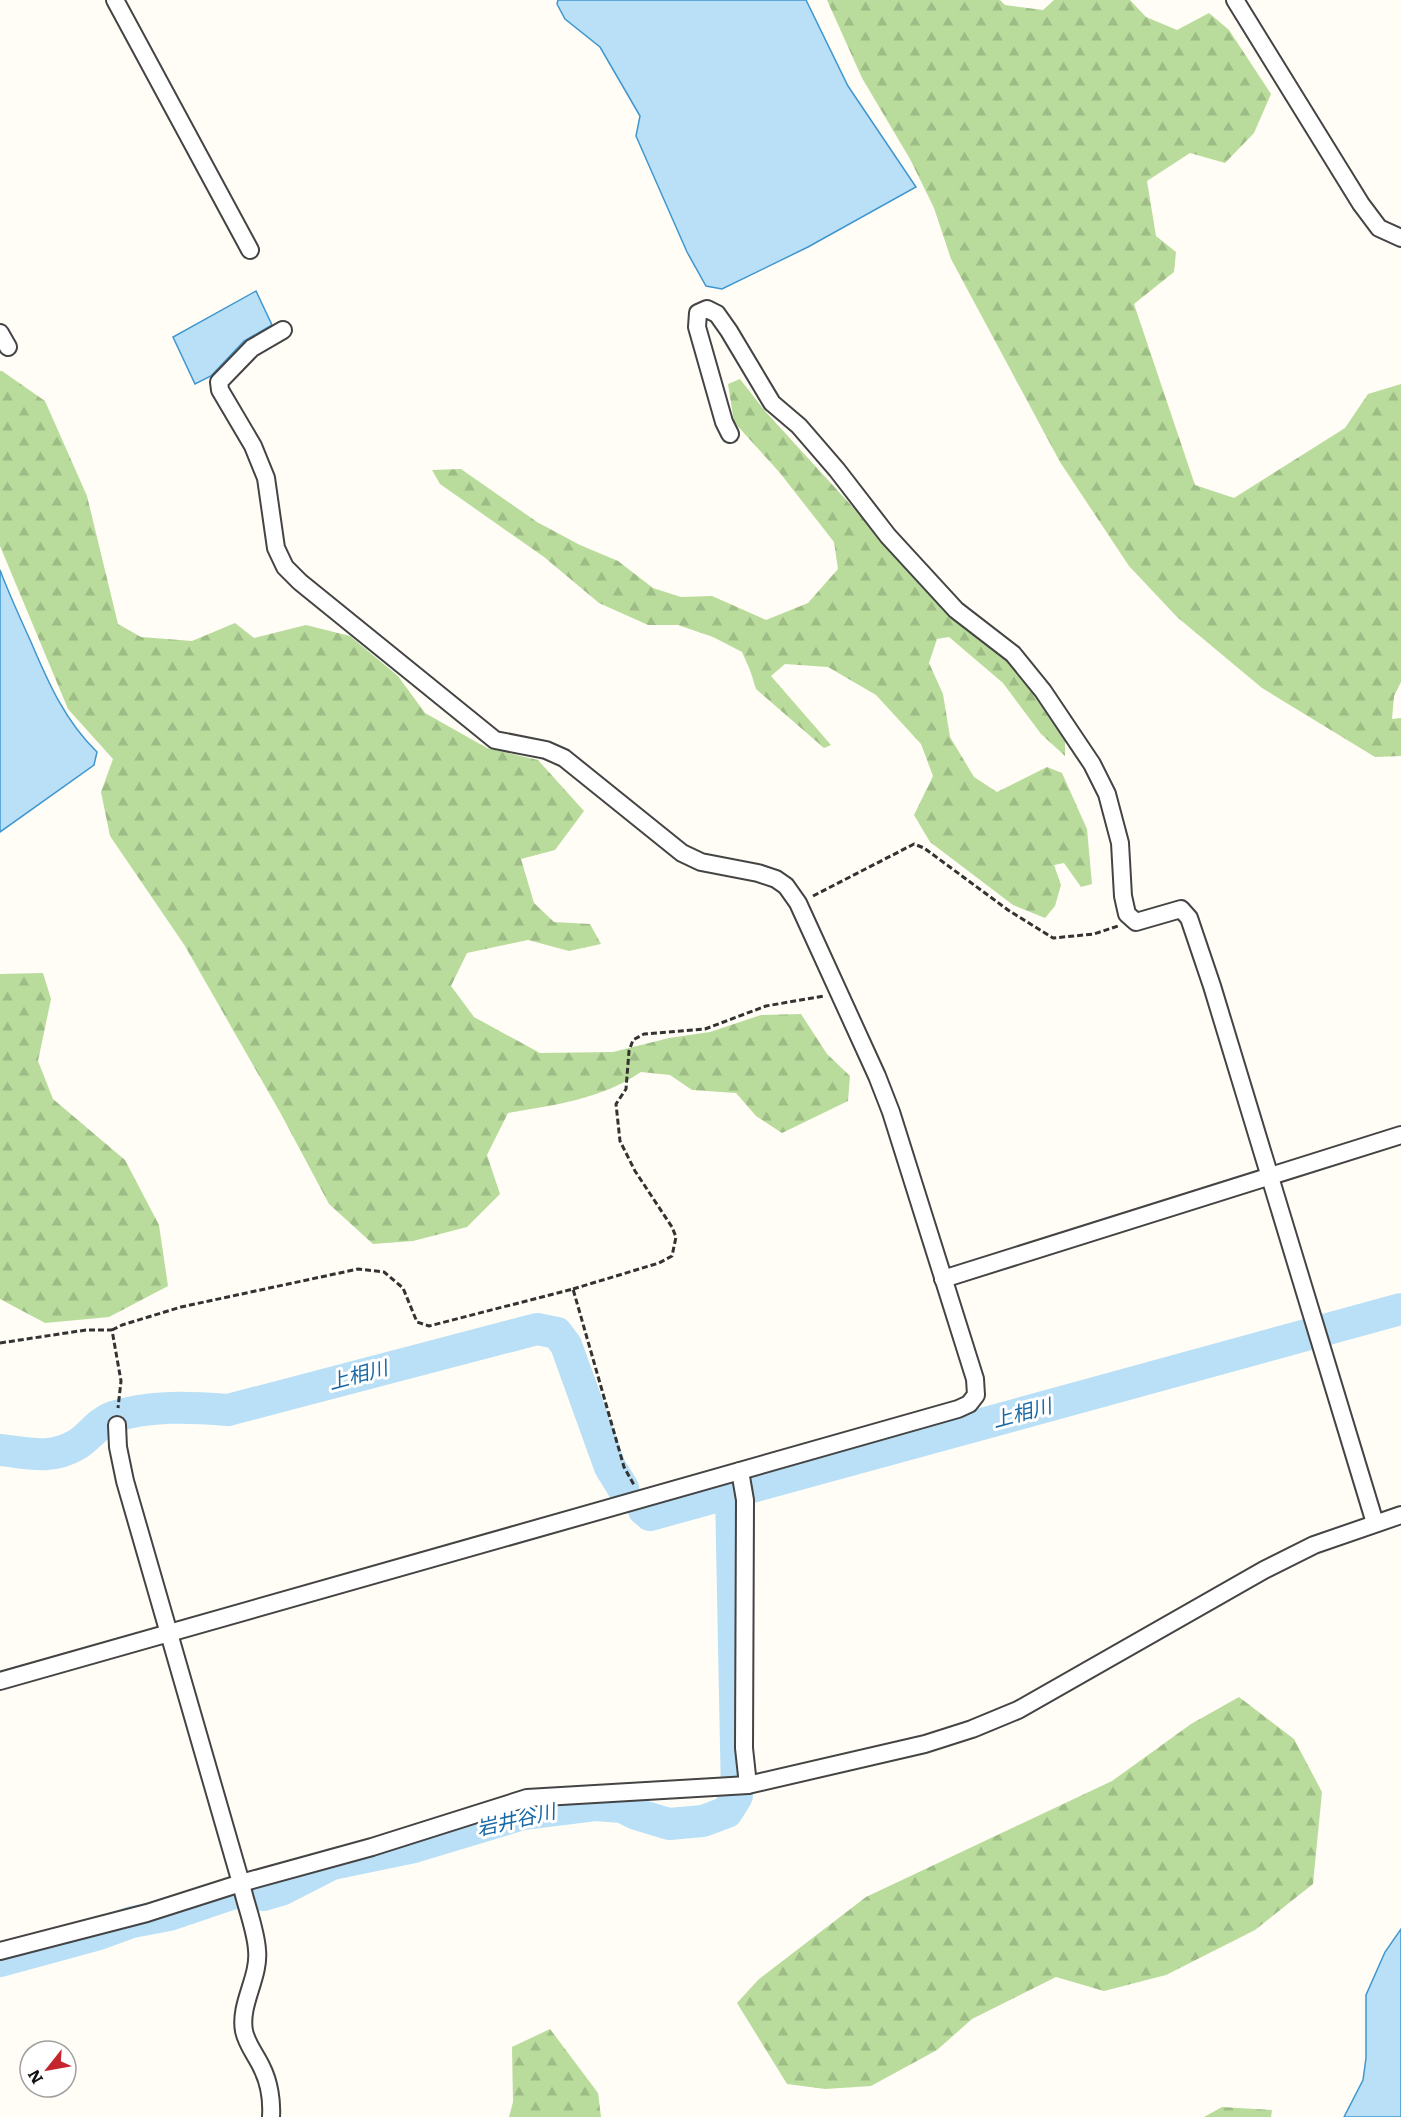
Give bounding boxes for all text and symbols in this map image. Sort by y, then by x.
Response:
water label: 上相川 [325,1350,392,1395]
water label: 上相川 [989,1388,1056,1433]
water label: 岩井谷川 [473,1794,560,1842]
north arrow [18,2039,78,2099]
text: N [21,2065,48,2089]

